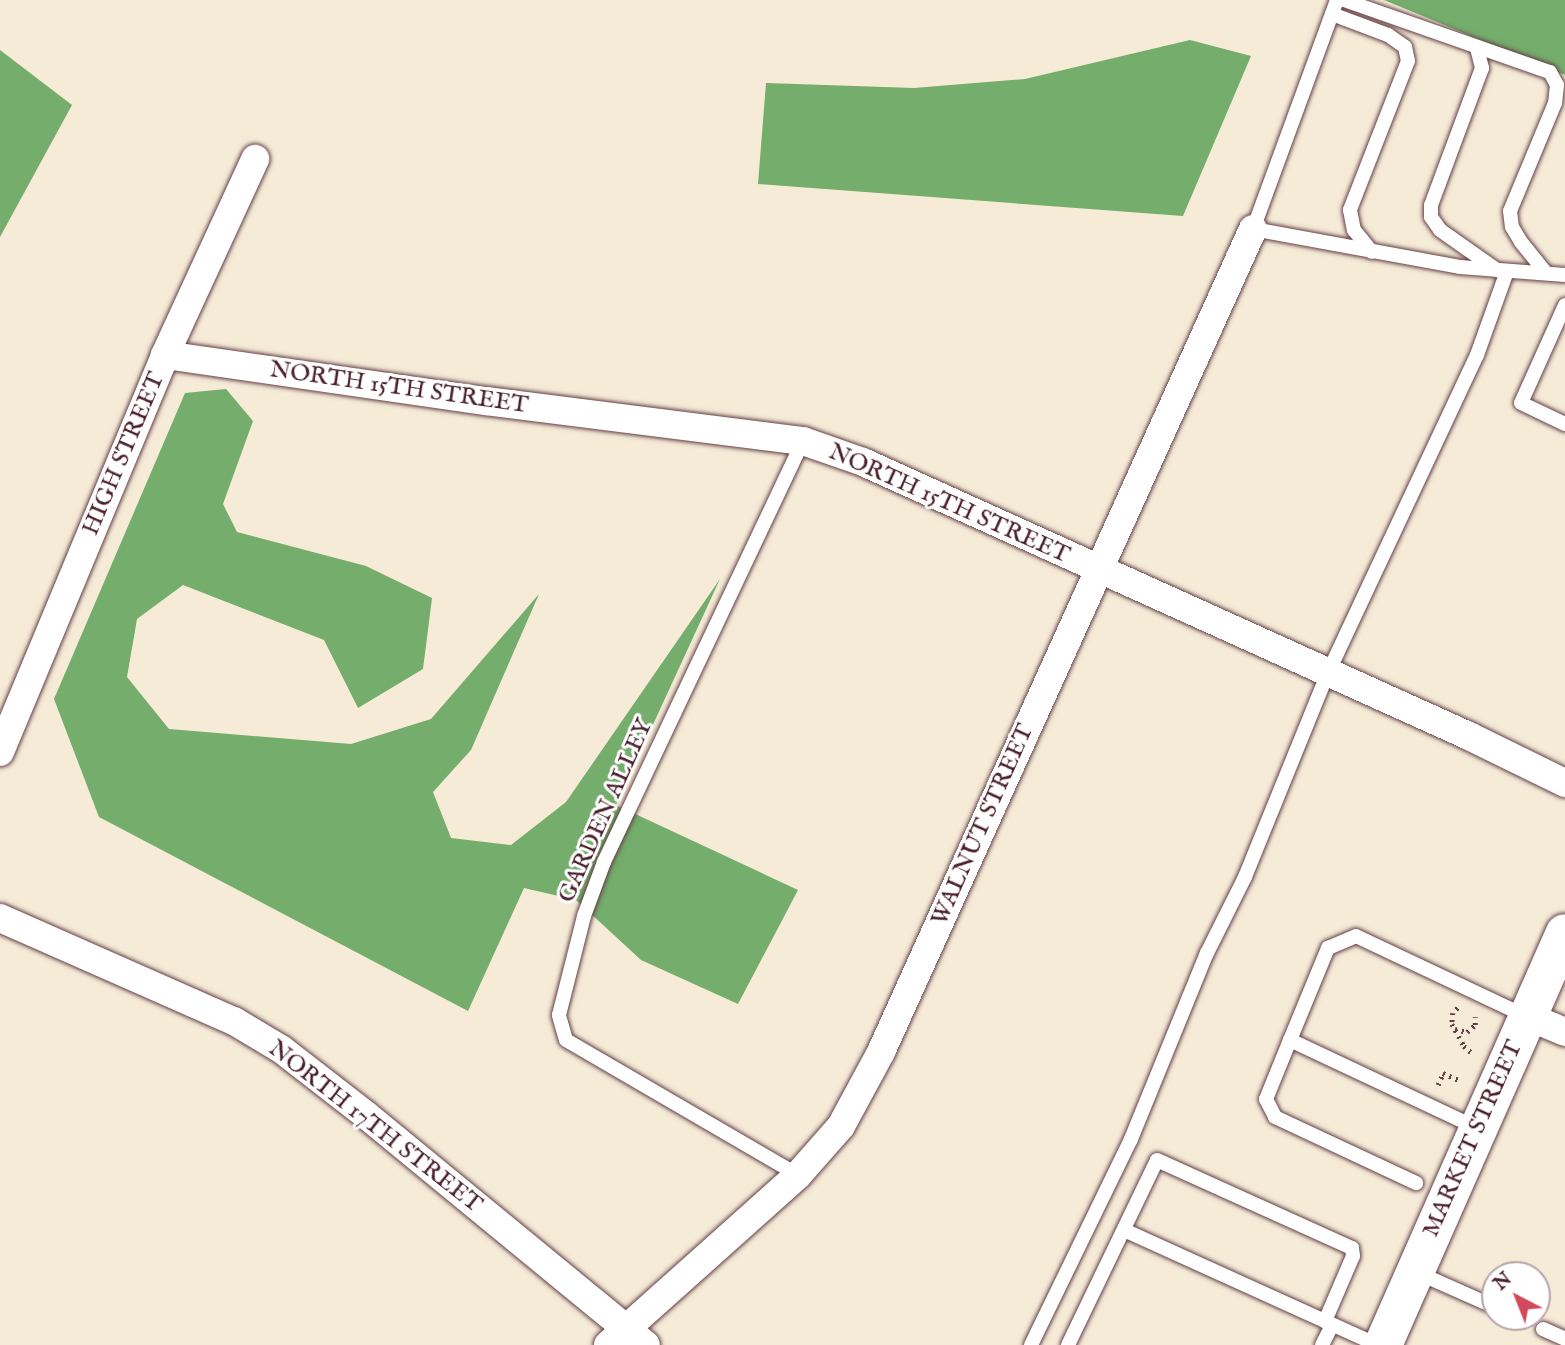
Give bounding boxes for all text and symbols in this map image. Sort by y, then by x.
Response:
street label: NORTH 15TH STREET [268,356,530,420]
street label: HIGH STREET [77,368,171,540]
street label: NORTH 15TH STREET [824,438,1074,570]
street label: GARDEN ALLEY [553,715,659,907]
street label: WALNUT STREET [926,720,1040,930]
street label: NORTH 17TH STREET [262,1035,488,1219]
street label: MARKET STREET [1417,1036,1529,1242]
north arrow [1481,1261,1551,1331]
text: N [1489,1267,1517,1296]

